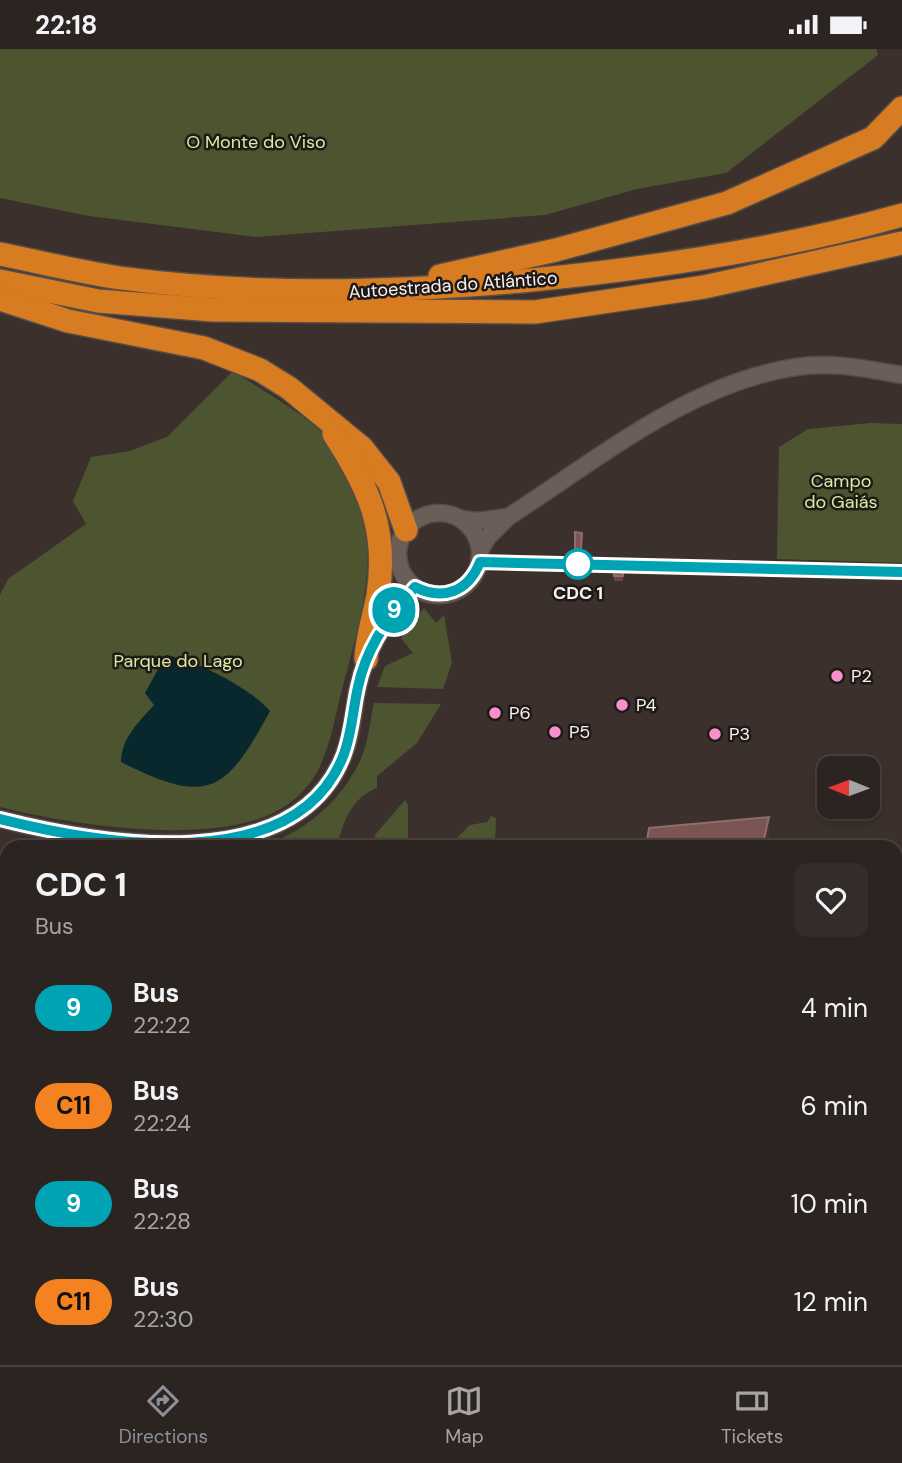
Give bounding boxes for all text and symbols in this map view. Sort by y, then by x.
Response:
text: 22:18 [35,8,98,42]
park label: O Monte do Viso [186,130,326,154]
street label: Autoestrada do Atlántico [348,266,558,304]
park label: Campo do Gaiás [804,469,878,514]
marker: CDC 1 [563,549,593,579]
place label: CDC 1 [553,581,603,605]
line badge: 9 [371,587,417,633]
text: 9 [386,594,402,625]
park label: Parque do Lago [113,649,243,673]
place label: P2 [851,664,872,688]
marker: P2 [829,668,845,684]
place label: P4 [636,693,656,717]
marker: P4 [614,697,630,713]
place label: P6 [509,701,531,725]
marker: P6 [487,705,503,721]
place label: P5 [569,720,590,744]
place label: P3 [729,722,750,746]
marker: P5 [547,724,563,740]
marker: P3 [707,726,723,742]
north arrow [817,756,880,819]
map controls [817,756,880,819]
text: CDC 1 [35,863,127,906]
button: heart [794,863,868,937]
text: Bus [35,911,74,941]
text: Bus [133,976,179,1010]
text: 4 min [801,991,868,1025]
text: 9 [66,992,81,1023]
text: 22:22 [133,1010,191,1040]
text: Bus [133,1074,179,1108]
text: 6 min [800,1089,868,1123]
text: C11 [56,1090,91,1121]
text: 22:24 [133,1108,191,1138]
text: Bus [133,1172,179,1206]
text: 10 min [791,1187,868,1221]
text: 9 [66,1188,81,1219]
text: 22:28 [133,1206,191,1236]
text: Bus [133,1270,179,1304]
text: 12 min [794,1285,868,1319]
text: C11 [56,1286,91,1317]
text: 22:30 [133,1304,193,1334]
tab: Directions [119,1382,208,1449]
tab: Map [445,1382,484,1449]
tab: Tickets [721,1382,783,1449]

